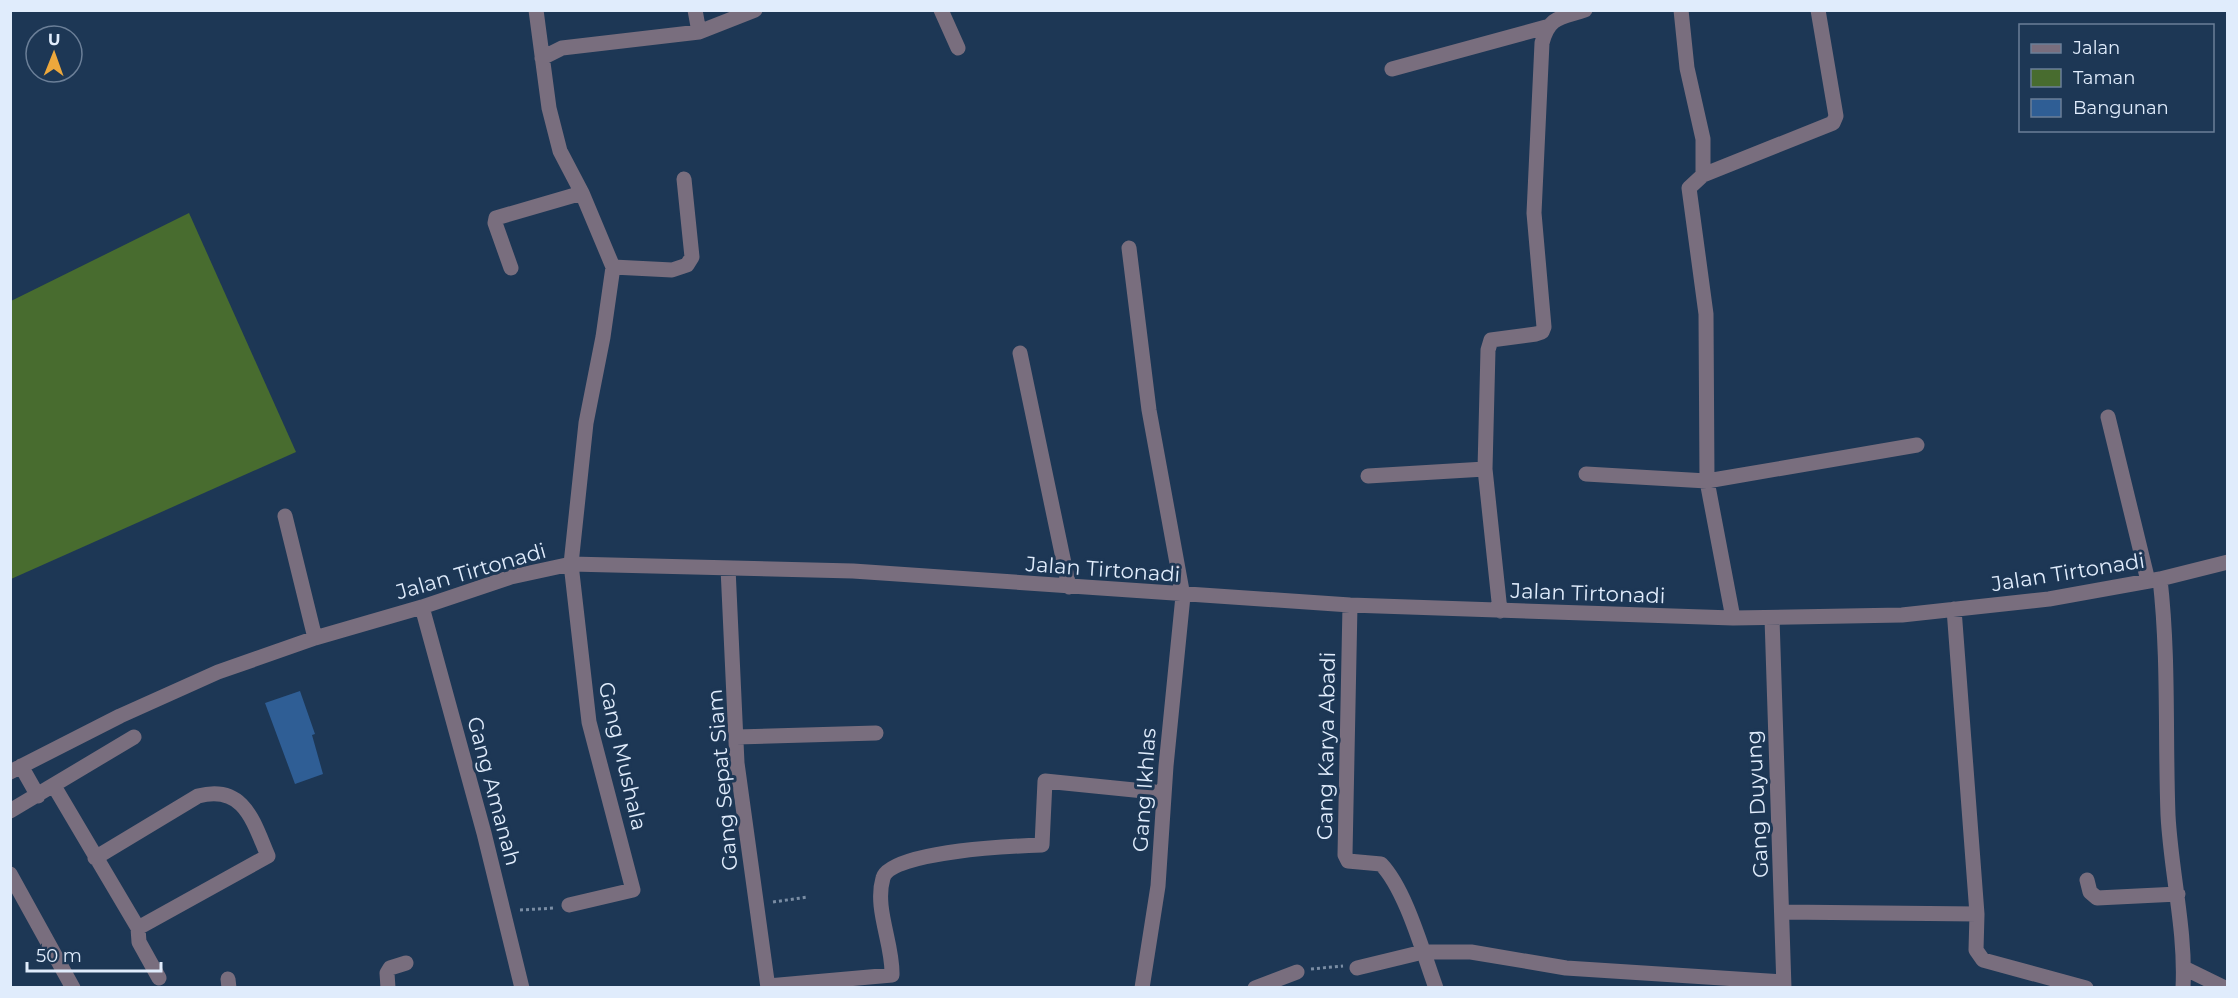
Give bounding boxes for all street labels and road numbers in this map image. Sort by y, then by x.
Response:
street label: Jalan Tirtonadi [392,538,549,605]
street label: Jalan Tirtonadi [1989,548,2146,597]
street label: Jalan Tirtonadi [1024,551,1181,587]
street label: Jalan Tirtonadi [1509,578,1666,608]
street label: Gang Karya Abadi [1312,652,1340,840]
street label: Gang Mushala [594,679,652,833]
street label: Gang Sepat Siam [702,688,742,872]
street label: Gang Amanah [462,714,526,868]
street label: Gang Ikhlas [1127,727,1161,853]
street label: Gang Duyung [1741,729,1773,879]

